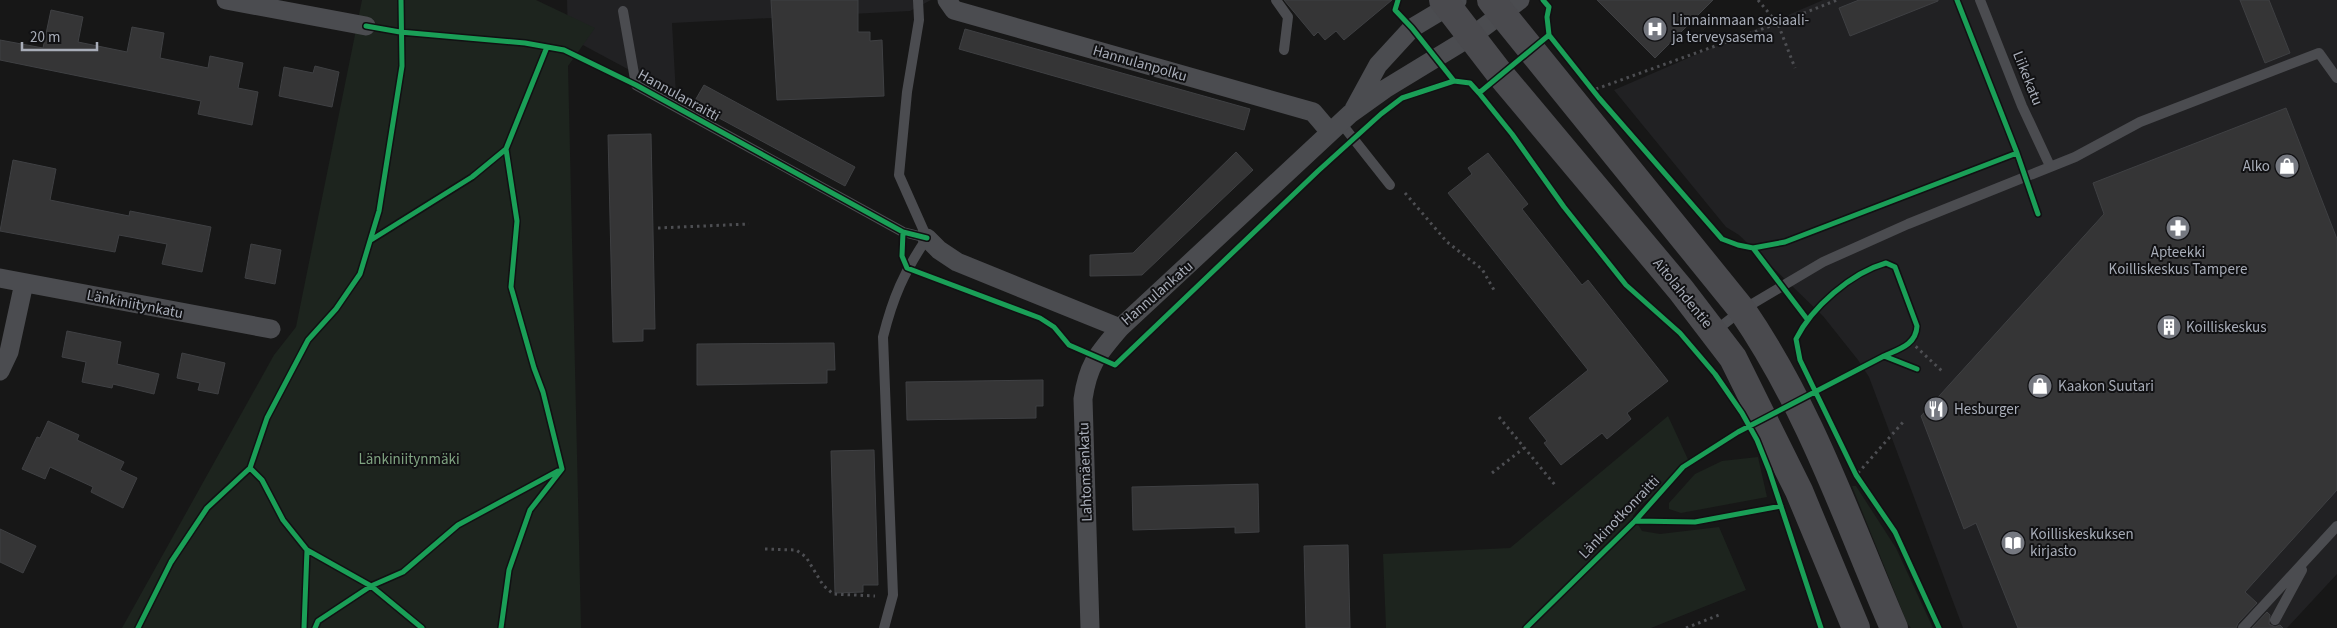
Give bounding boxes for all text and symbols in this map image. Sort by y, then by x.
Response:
place label: Linnainmaan sosiaali- ja terveysasema [1671,10,1810,48]
hospital icon: Linnainmaan sosiaali- ja terveysasema [1642,16,1668,42]
scale bar [22,20,98,52]
text: 20 m [30,27,60,48]
street label: Hannulanpolku [1090,40,1189,87]
street label: Liikekatu [2007,48,2048,109]
street label: Hannulanraitti [634,64,724,127]
shop icon: Alko [2274,153,2300,179]
place label: Alko [2243,156,2270,177]
pharmacy icon: Apteekki Koilliskeskus Tampere [2165,215,2191,241]
place label: Apteekki Koilliskeskus Tampere [2109,242,2247,280]
street label: Aitolahdentie [1648,254,1717,333]
street label: Hannulankatu [1117,256,1198,331]
street label: Länkiniitynkatu [85,285,185,324]
building icon: Koilliskeskus [2156,314,2182,340]
place label: Koilliskeskus [2186,317,2267,338]
shop icon: Kaakon Suutari [2027,373,2053,399]
place label: Kaakon Suutari [2058,376,2154,397]
restaurant icon: Hesburger [1923,396,1949,422]
place label: Hesburger [1954,399,2020,420]
street label: Lahtomäenkatu [1073,422,1098,522]
park label: Länkiniitynmäki [358,449,460,470]
street label: Länkinotkonraitti [1574,471,1665,564]
place label: Koilliskeskuksen kirjasto [2030,524,2134,562]
library icon: Koilliskeskuksen kirjasto [2000,530,2026,556]

